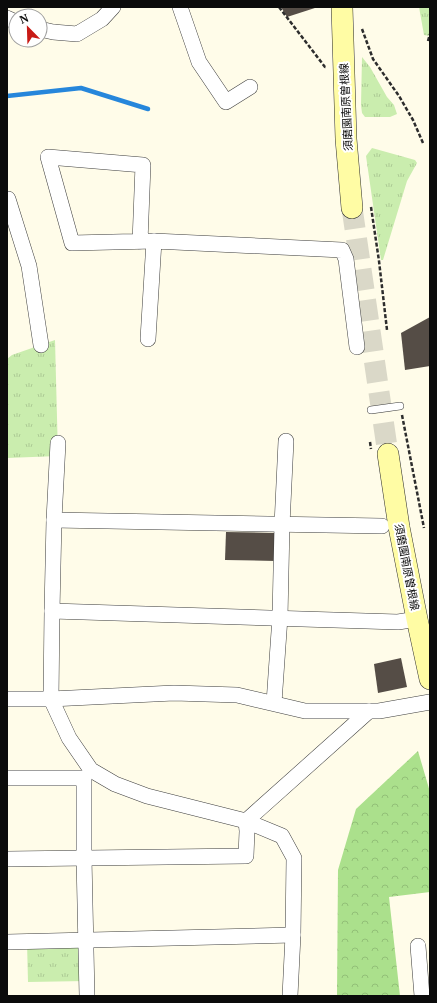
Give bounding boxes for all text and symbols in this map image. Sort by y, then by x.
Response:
north arrow [8,8,48,48]
text: N [18,10,31,27]
street label: 須磨園南原曽根線 [337,63,355,151]
street label: 須磨園南原曽根線 [392,522,422,612]

